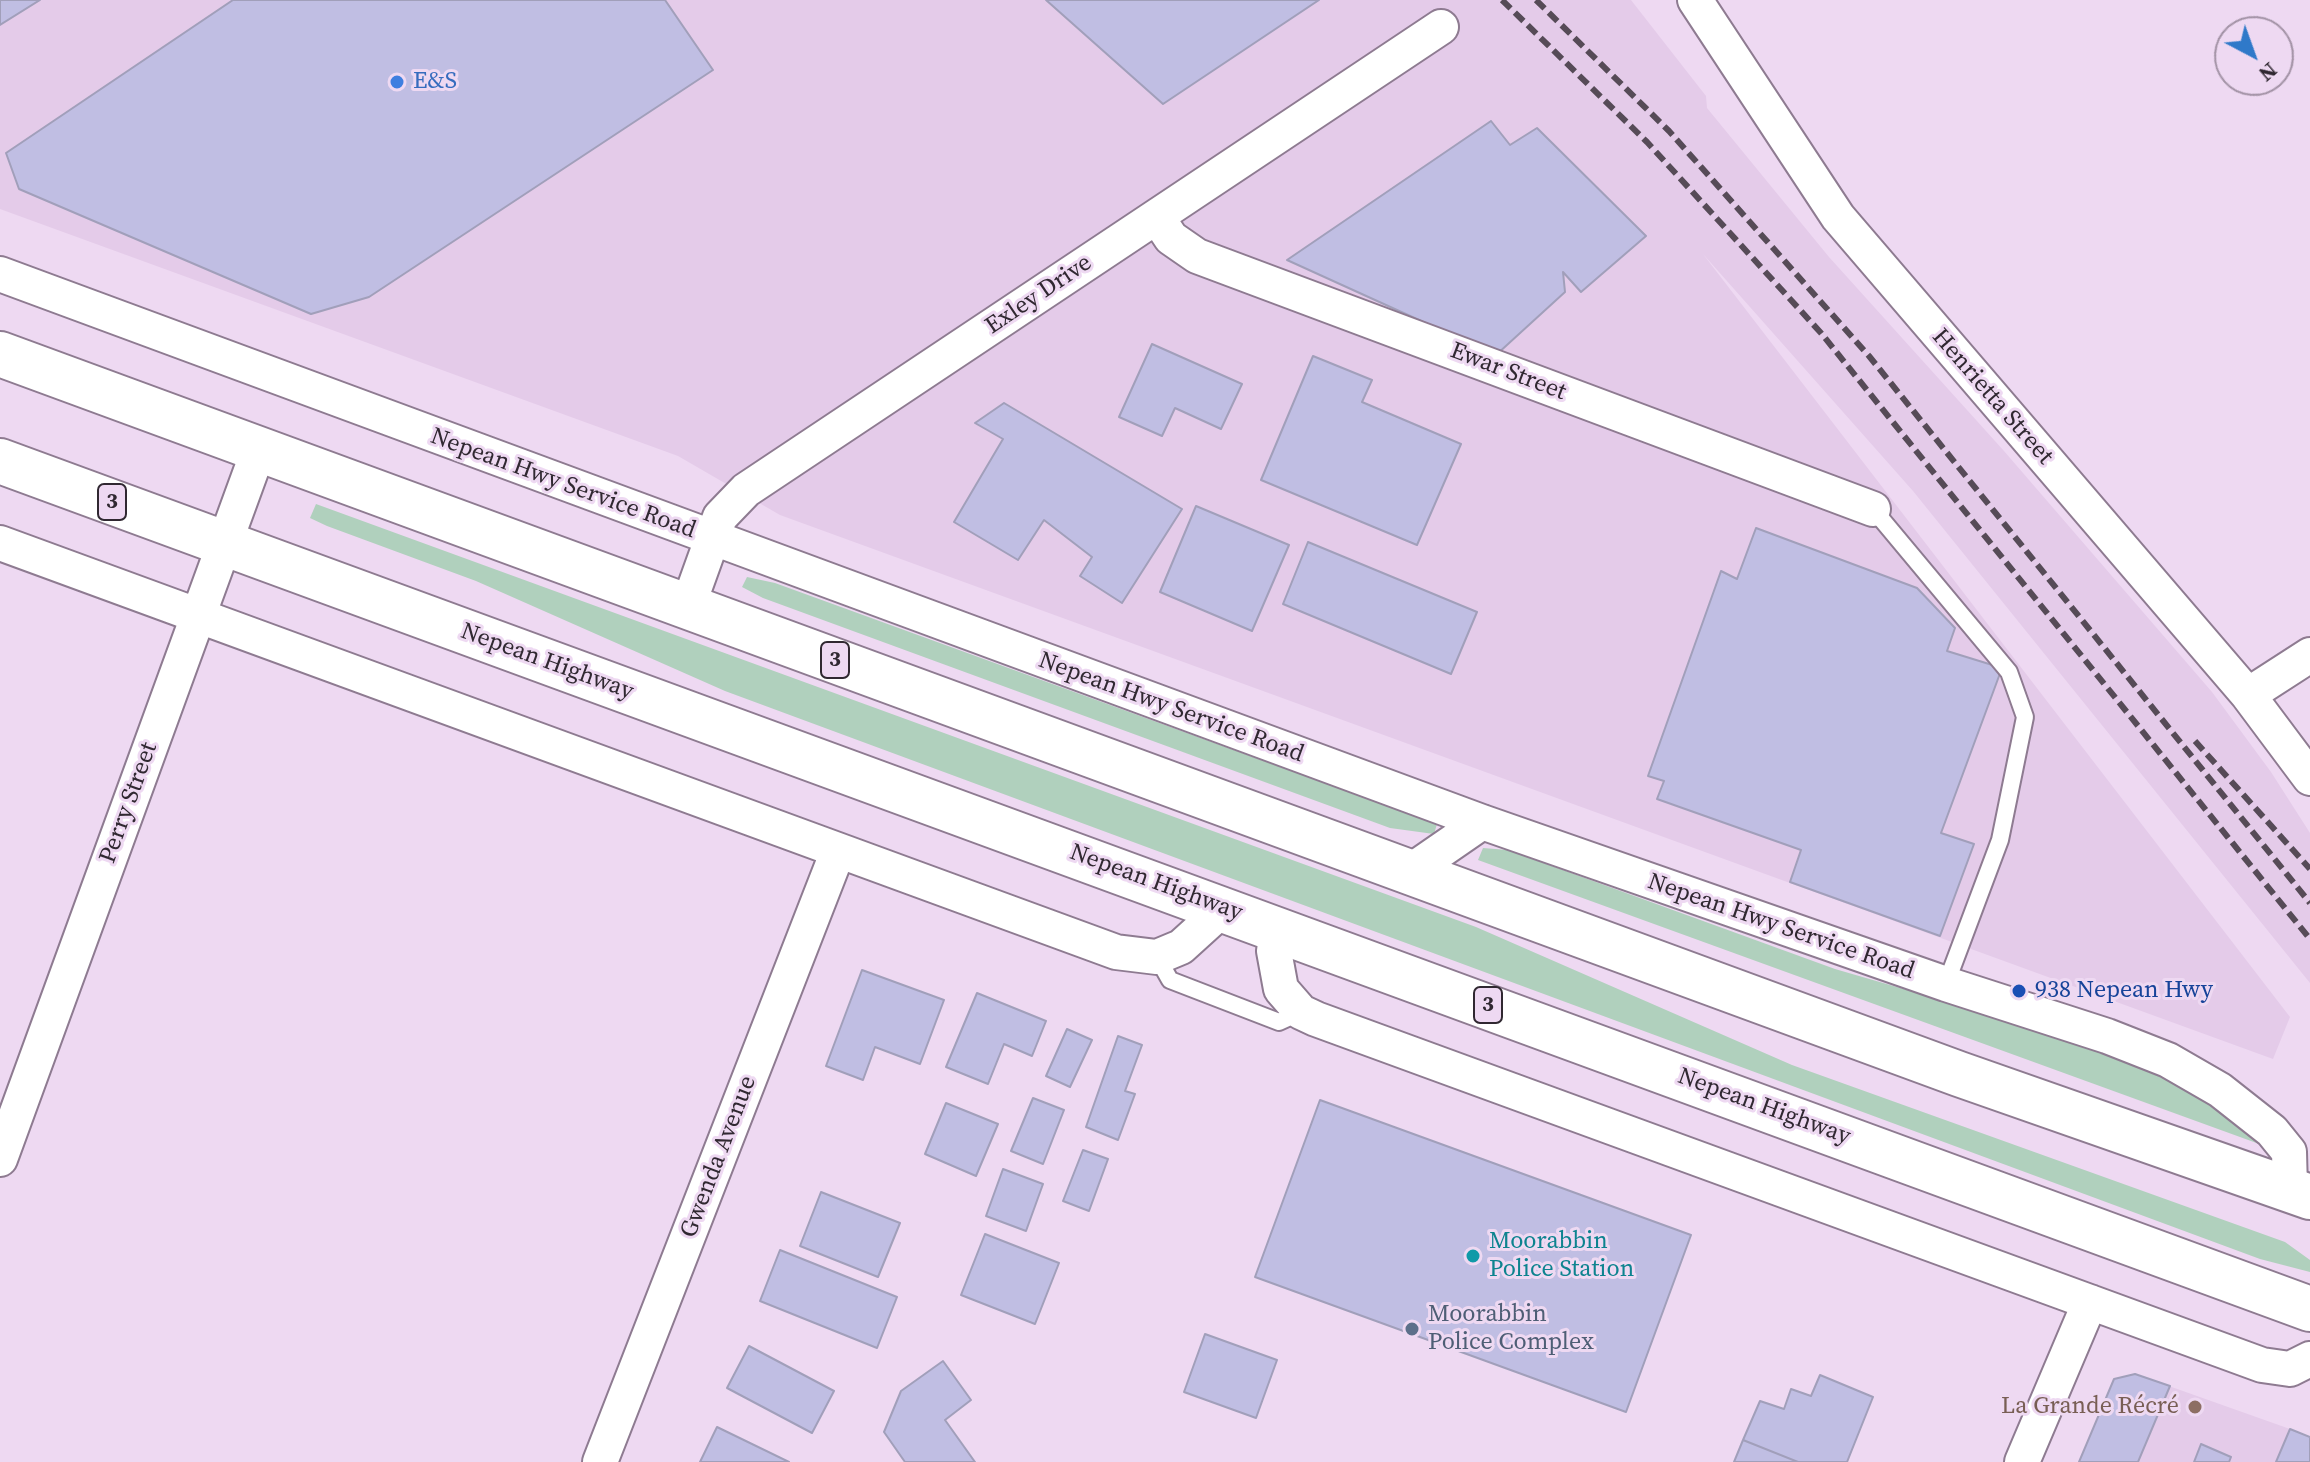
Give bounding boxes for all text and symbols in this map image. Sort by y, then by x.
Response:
north arrow [2214,16,2294,96]
text: N [2253,56,2284,89]
place label: E&S [413,68,457,96]
marker: E&S [388,73,406,91]
street label: Exley Drive [980,249,1098,341]
street label: Henrietta Street [1925,323,2059,471]
street label: Ewar Street [1446,337,1570,407]
street label: Nepean Hwy Service Road [426,423,700,545]
road number: 3 [98,484,126,520]
street label: Nepean Highway [457,617,637,707]
road number: 3 [821,642,849,678]
street label: Nepean Hwy Service Road [1034,647,1308,769]
street label: Perry Street [94,739,164,867]
street label: Nepean Highway [1066,838,1246,928]
street label: Nepean Hwy Service Road [1644,868,1918,986]
place label: 938 Nepean Hwy [2035,977,2213,1005]
marker: 938 Nepean Hwy [2010,982,2028,1000]
road number: 3 [1474,987,1502,1023]
street label: Nepean Highway [1674,1062,1854,1152]
street label: Gwenda Avenue [675,1072,763,1242]
place label: Moorabbin Police Station [1489,1228,1634,1284]
marker: Moorabbin Police Station [1464,1247,1482,1265]
place label: Moorabbin Police Complex [1428,1301,1594,1357]
marker: Moorabbin Police Complex [1403,1320,1421,1338]
place label: La Grande Récré [2001,1393,2179,1421]
marker: La Grande Récré [2186,1398,2204,1416]

